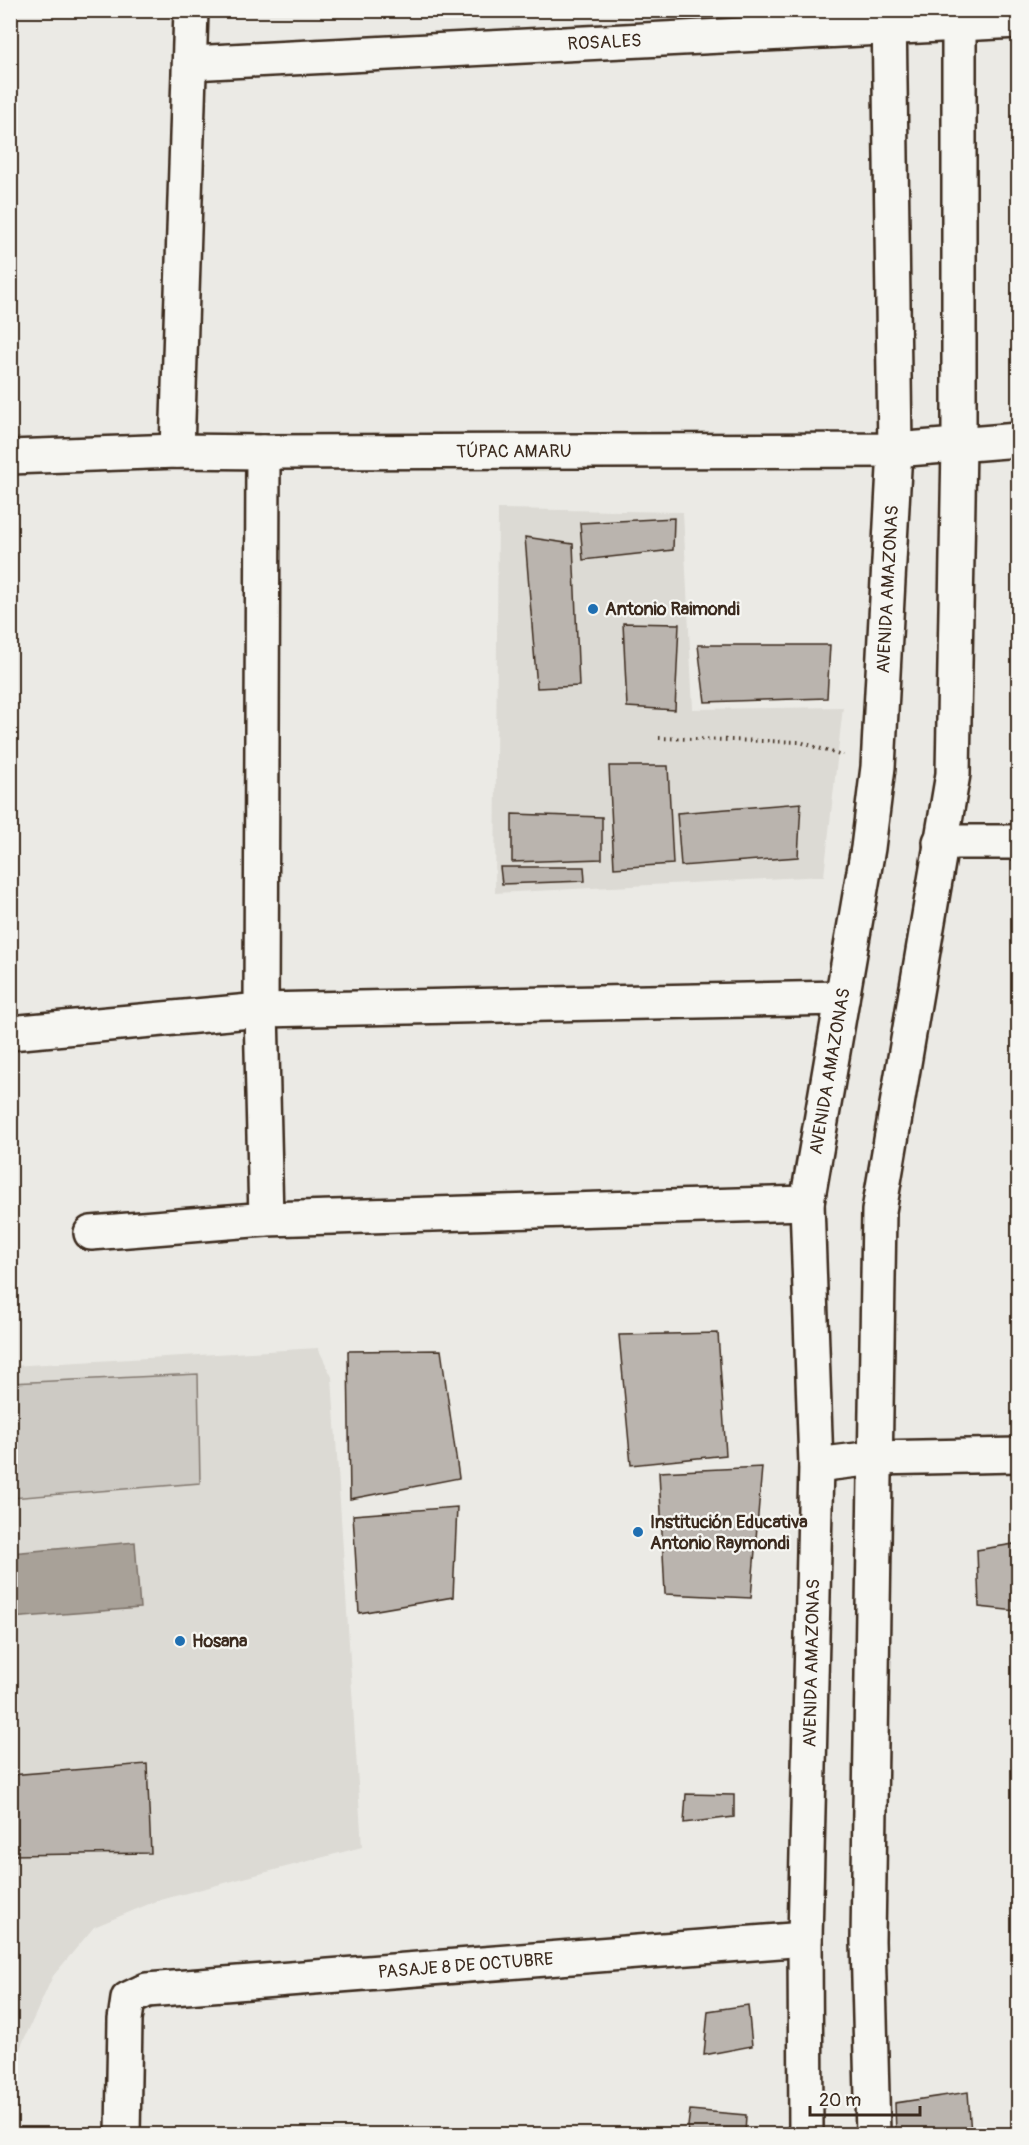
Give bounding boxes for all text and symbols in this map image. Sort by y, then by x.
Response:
street label: ROSALES [567,29,642,55]
street label: TÚPAC AMARU [456,440,572,463]
street label: AVENIDA AMAZONAS [872,505,904,674]
place label: Antonio Raimondi [605,598,740,621]
marker: Antonio Raimondi [586,602,600,616]
street label: AVENIDA AMAZONAS [804,986,855,1156]
place label: Institución Educativa Antonio Raymondi [650,1511,808,1555]
marker: Institución Educativa Antonio Raymondi [631,1525,645,1539]
street label: AVENIDA AMAZONAS [798,1579,825,1748]
place label: Hosana [192,1630,248,1653]
marker: Hosana [173,1634,187,1648]
street label: PASAJE 8 DE OCTUBRE [377,1947,554,1984]
scale bar [810,2079,920,2117]
text: 20 m [819,2089,861,2112]

